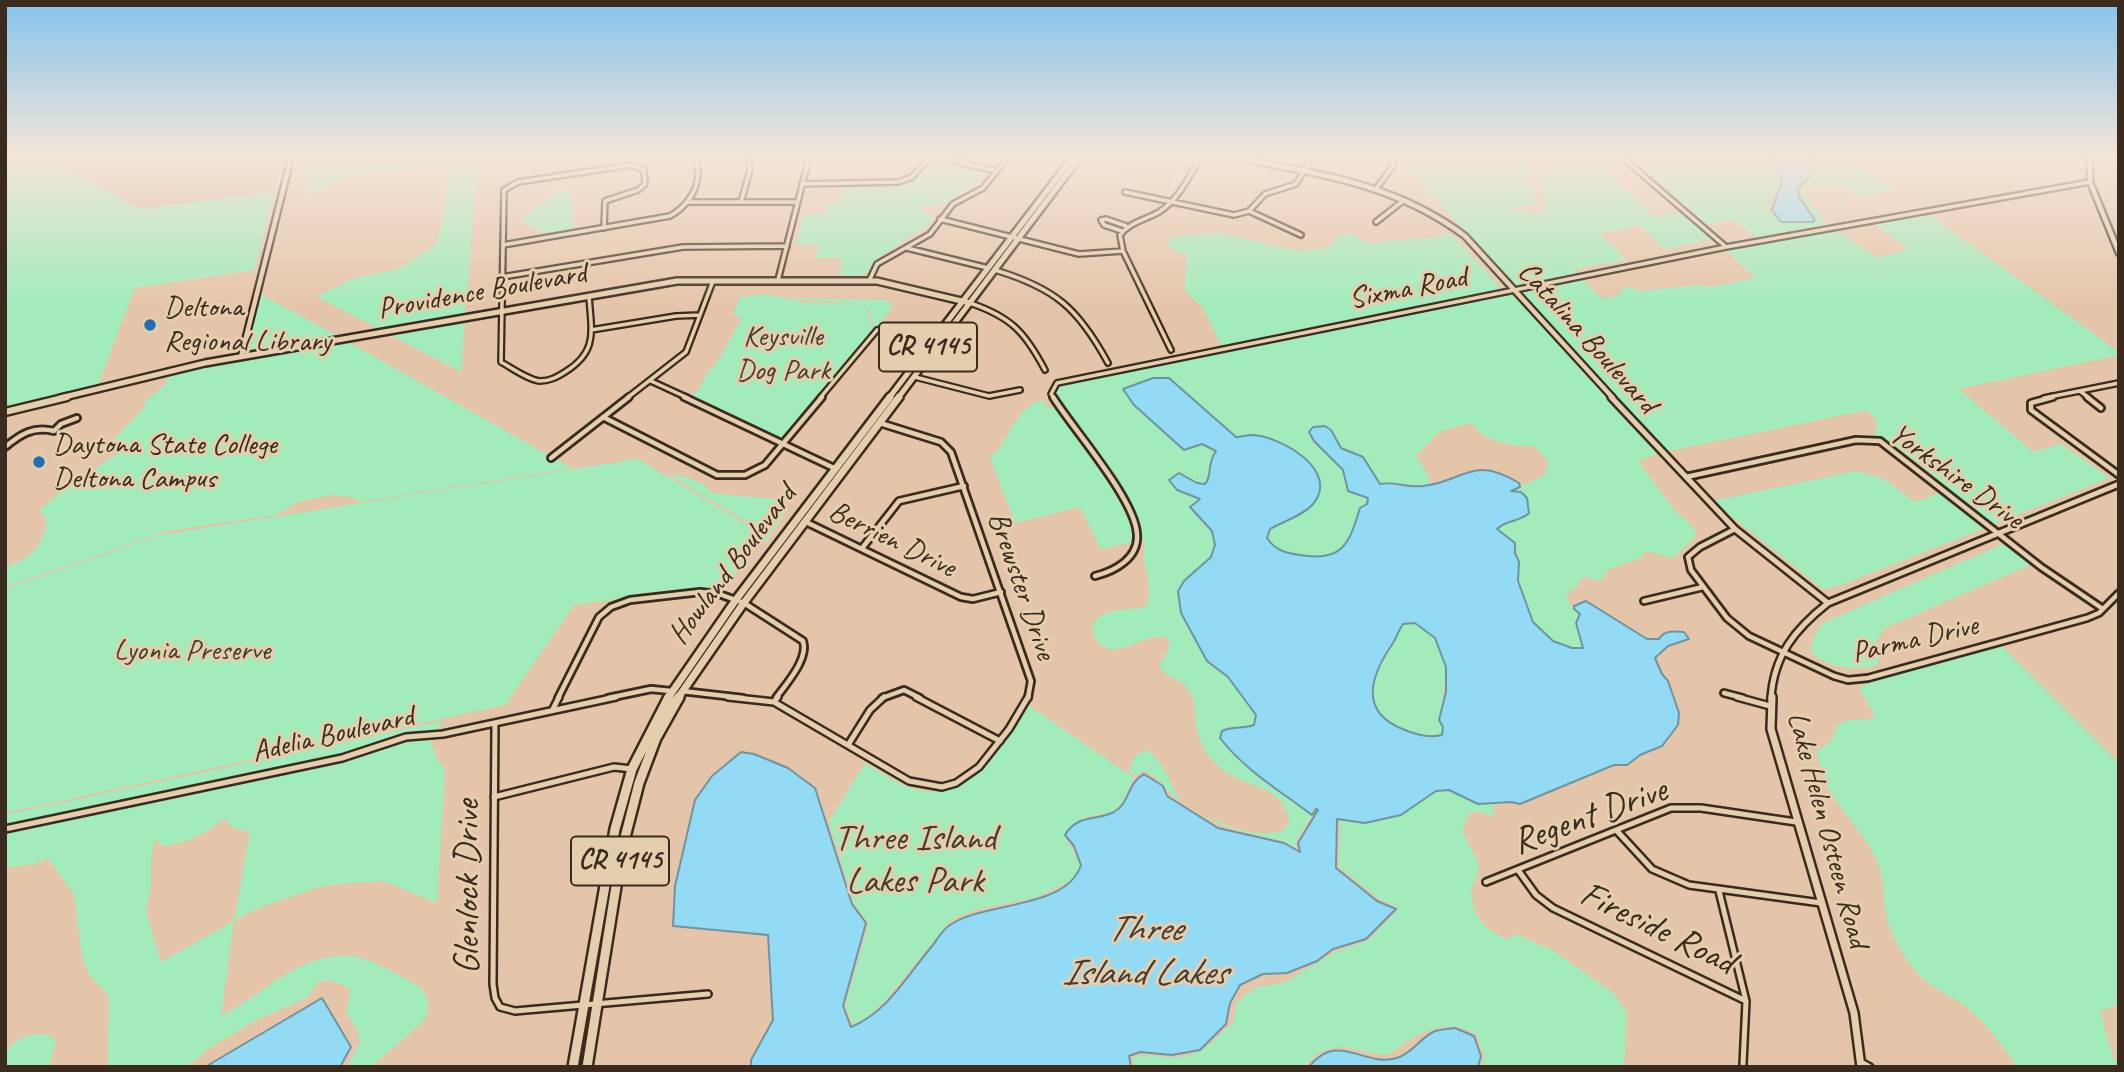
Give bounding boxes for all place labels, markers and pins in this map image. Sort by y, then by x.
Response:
place label: Deltona Regional Library [164,290,331,360]
marker: Deltona Regional Library [142,317,158,333]
place label: Daytona State College Deltona Campus [53,427,277,498]
marker: Daytona State College Deltona Campus [31,454,47,470]

